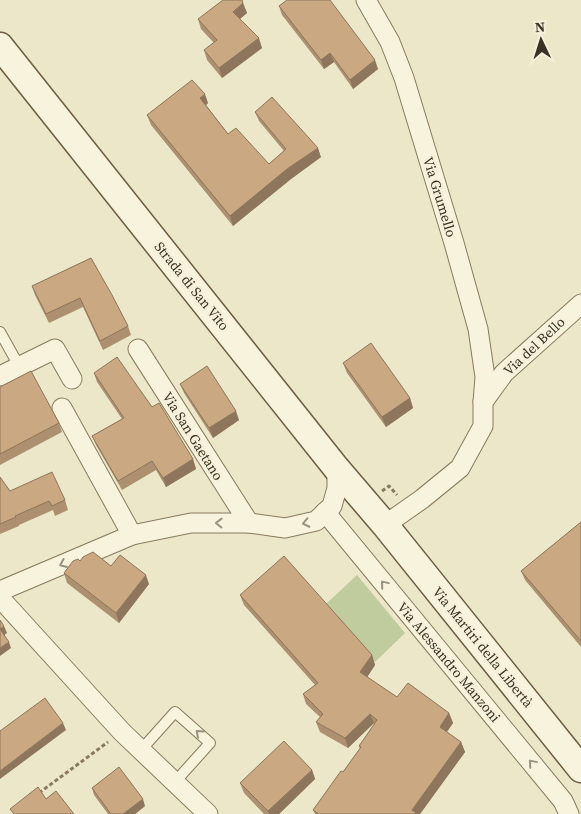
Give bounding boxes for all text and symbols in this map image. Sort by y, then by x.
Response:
north arrow [516,15,566,65]
text: N [534,17,546,37]
street label: Via Grumello [418,154,462,240]
street label: Strada di San Vito [150,237,234,335]
street label: Via del Bello [499,312,569,380]
street label: Via San Gaetano [158,388,228,484]
one-way arrow [302,517,311,528]
one-way arrow [214,518,222,528]
one-way arrow [60,559,68,569]
one-way arrow [382,581,390,590]
street label: Via Martiri della Libertà [428,582,539,712]
street label: Via Alessandro Manzoni [393,598,505,726]
one-way arrow [195,730,204,739]
one-way arrow [530,760,538,769]

